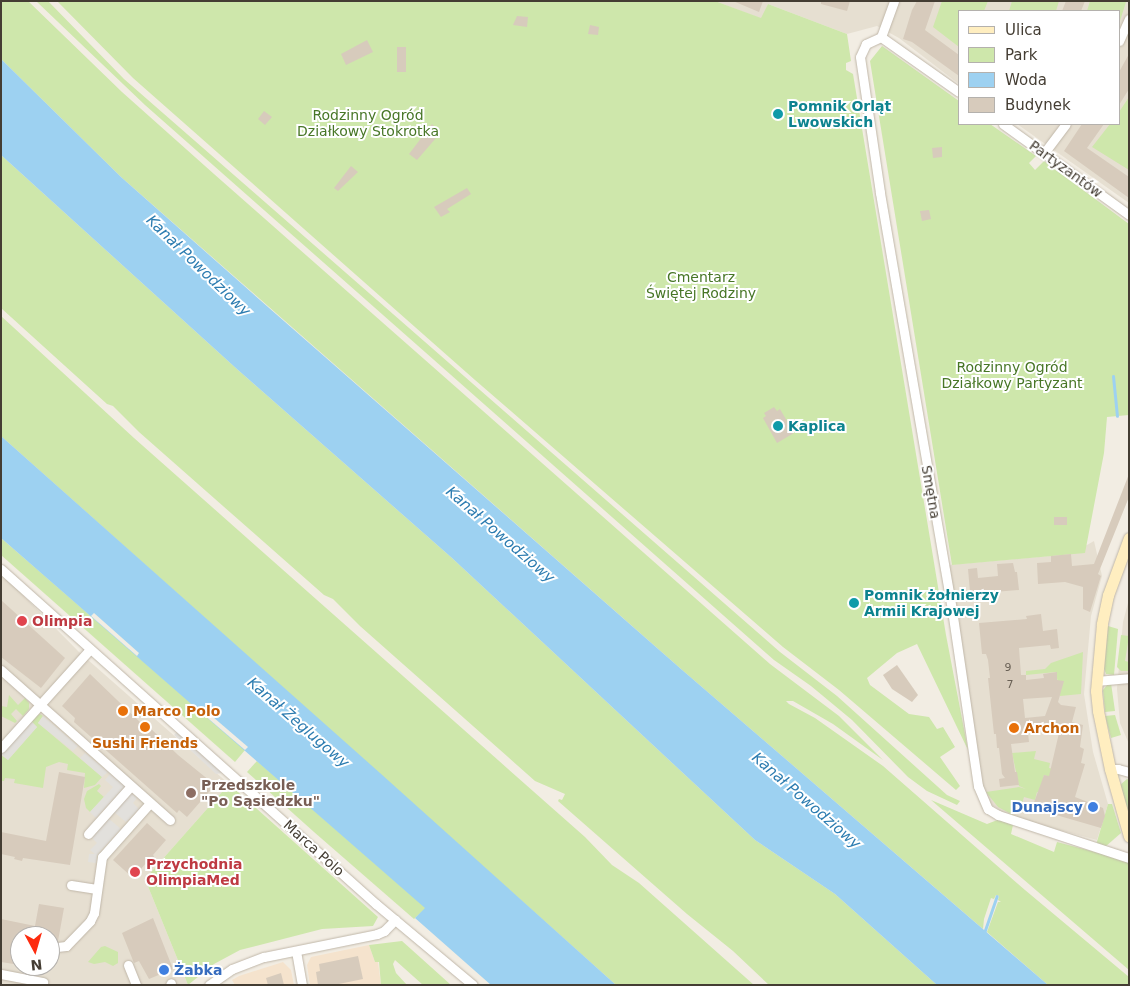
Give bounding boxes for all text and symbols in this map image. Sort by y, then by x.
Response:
legend [958,10,1120,125]
text: Ulica [1005,21,1042,39]
text: Park [1005,46,1037,64]
text: Woda [1005,71,1047,89]
text: Budynek [1005,96,1071,114]
place label: Pomnik Orląt Lwowskich [788,98,891,130]
park label: Rodzinny Ogród Działkowy Stokrotka [297,107,439,140]
marker: Pomnik Orląt Lwowskich [772,108,784,120]
street label: Partyzantów [1026,137,1106,201]
water label: Kanał Powodziowy [142,212,254,320]
park label: Cmentarz Świętej Rodziny [646,269,756,302]
park label: Rodzinny Ogród Działkowy Partyzant [941,359,1083,392]
place label: Kaplica [788,418,846,434]
marker: Kaplica [772,420,784,432]
street label: Smętna [918,464,944,520]
water label: Kanał Powodziowy [442,483,558,587]
place label: Pomnik żołnierzy Armii Krajowej [864,587,999,620]
marker: Pomnik żołnierzy Armii Krajowej [848,597,860,609]
place label: Olimpia [32,613,92,629]
marker: Olimpia [16,615,28,627]
house number: 9 [1005,661,1011,675]
water label: Kanał Żeglugowy [243,674,353,772]
house number: 7 [1007,678,1013,692]
place label: Marco Polo [133,703,220,719]
marker: Marco Polo [117,705,129,717]
place label: Archon [1024,720,1080,736]
marker: Sushi Friends [139,721,151,733]
marker: Archon [1008,722,1020,734]
place label: Sushi Friends [92,735,198,751]
water label: Kanał Powodziowy [748,749,864,853]
place label: Przedszkole "Po Sąsiedzku" [201,777,320,810]
marker: Przedszkole "Po Sąsiedzku" [185,787,197,799]
place label: Dunajscy [1011,799,1083,815]
marker: Dunajscy [1087,801,1099,813]
street label: Marca Polo [280,816,348,880]
place label: Przychodnia OlimpiaMed [146,856,243,889]
marker: Przychodnia OlimpiaMed [128,865,142,879]
north arrow [10,926,60,976]
text: N [30,956,43,973]
place label: Żabka [174,962,222,978]
marker: Żabka [158,964,170,976]

